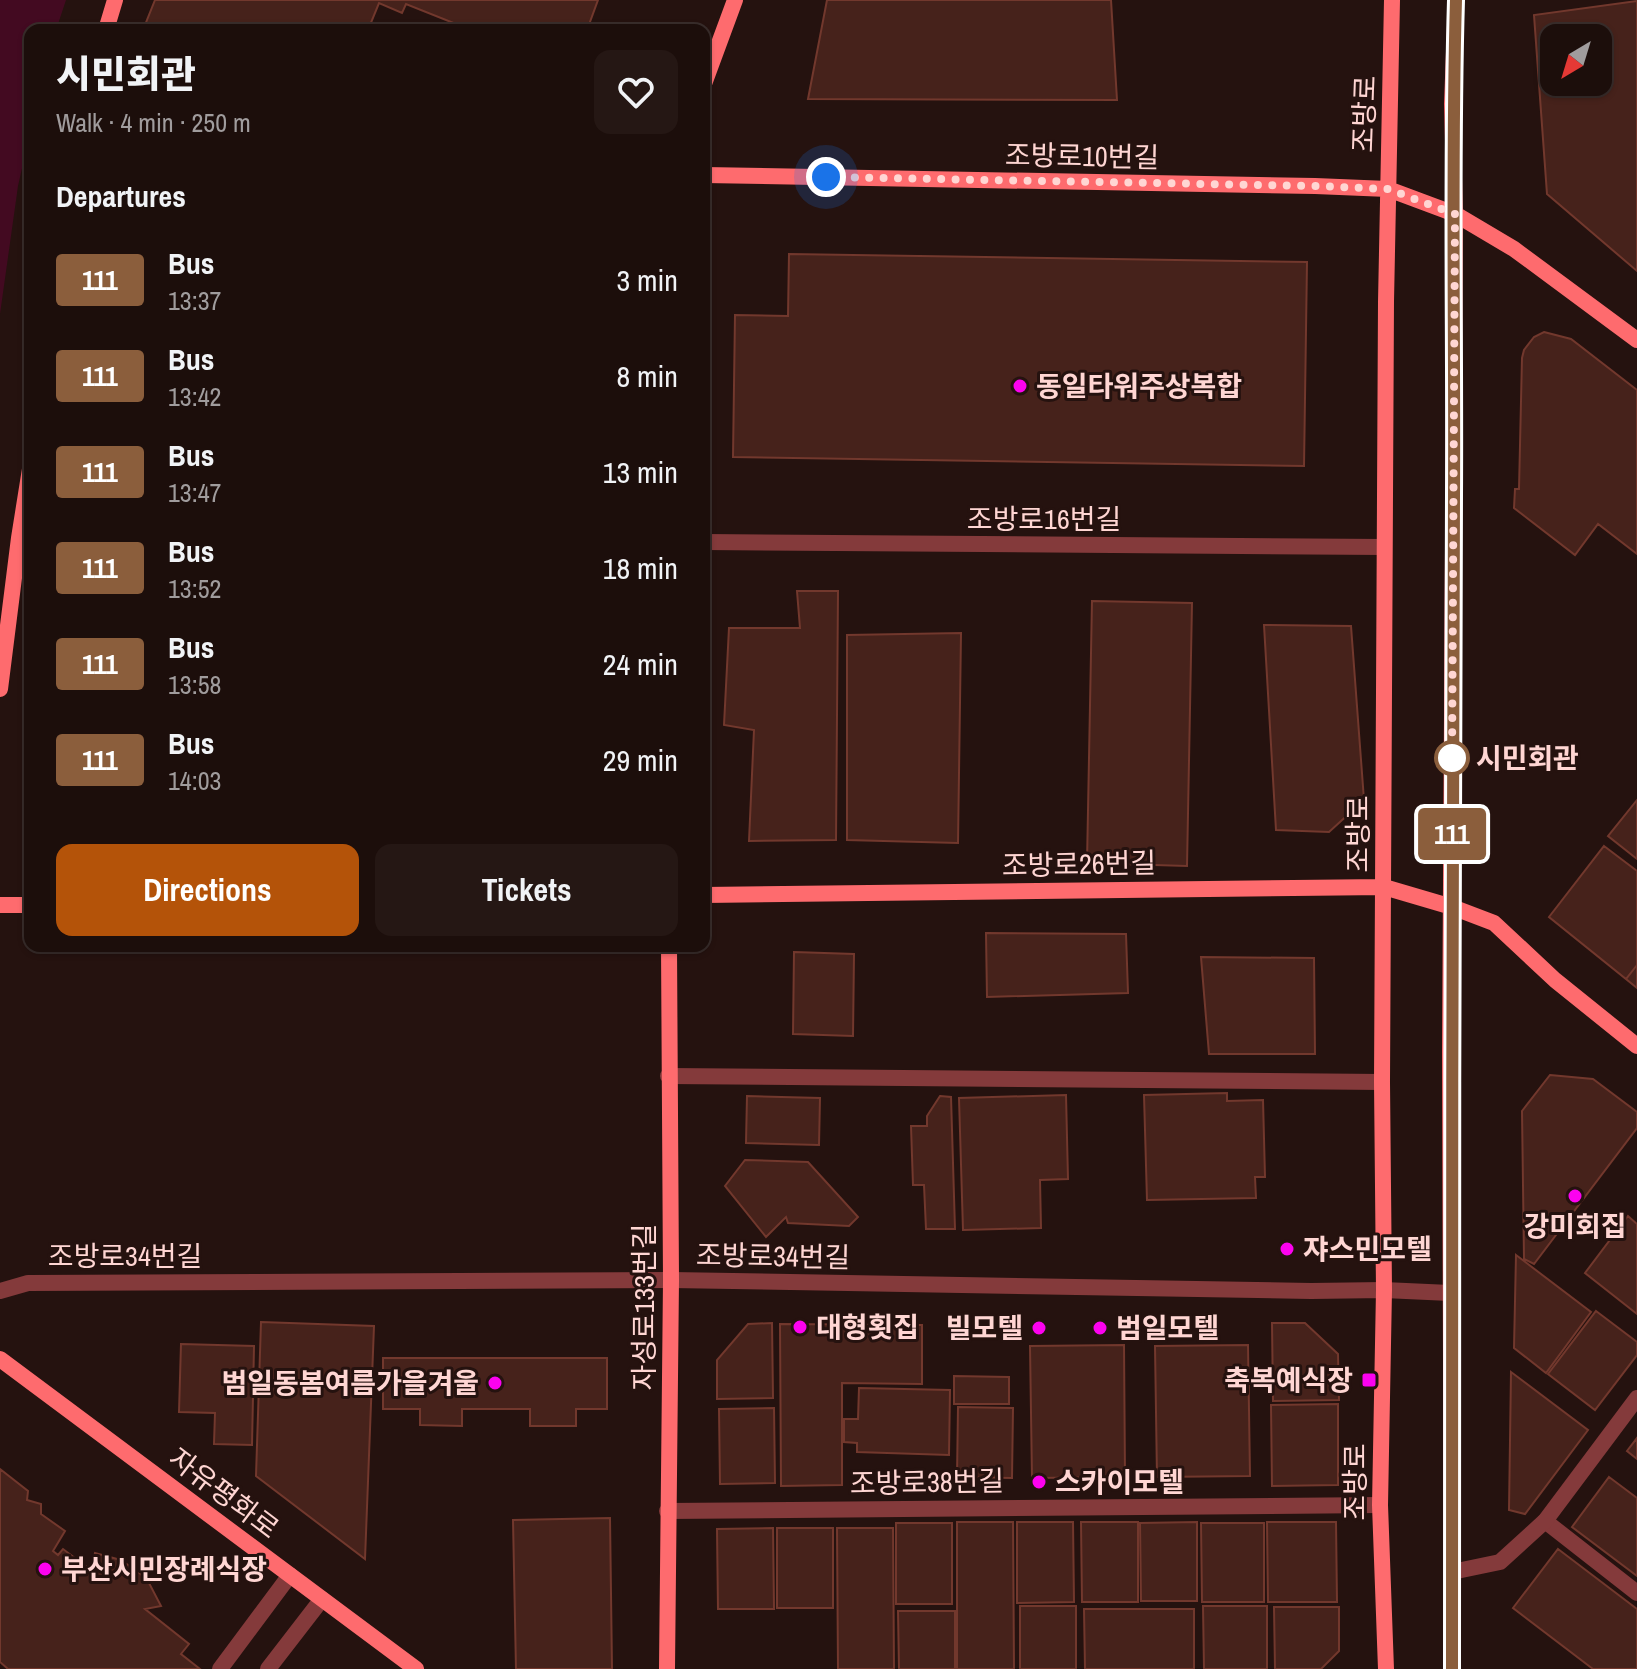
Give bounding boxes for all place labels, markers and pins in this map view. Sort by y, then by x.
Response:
place label: 동일타워주상복합 [1036,367,1242,405]
marker: 동일타워주상복합 [1011,377,1029,395]
place label: 시민회관 [1476,739,1579,777]
marker: 시민회관 [1435,741,1469,775]
marker: 강미회집 [1566,1187,1584,1205]
place label: 강미회집 [1523,1207,1627,1245]
place label: 쟈스민모텔 [1303,1230,1432,1268]
marker: 쟈스민모텔 [1278,1240,1296,1258]
place label: 대형횟집 [816,1308,919,1346]
place label: 빌모텔 [946,1309,1023,1347]
place label: 범일모텔 [1116,1309,1219,1347]
marker: 대형횟집 [791,1318,809,1336]
marker: 빌모텔 [1030,1319,1048,1337]
marker: 범일모텔 [1091,1319,1109,1337]
place label: 축복예식장 [1224,1361,1353,1399]
place label: 범일동봄여름가을겨울 [221,1364,479,1402]
marker: 축복예식장 [1360,1371,1378,1389]
marker: 범일동봄여름가을겨울 [486,1374,504,1392]
place label: 스카이모텔 [1055,1463,1184,1501]
marker: 스카이모텔 [1030,1473,1048,1491]
place label: 부산시민장례식장 [61,1550,267,1588]
marker: 부산시민장례식장 [36,1560,54,1578]

